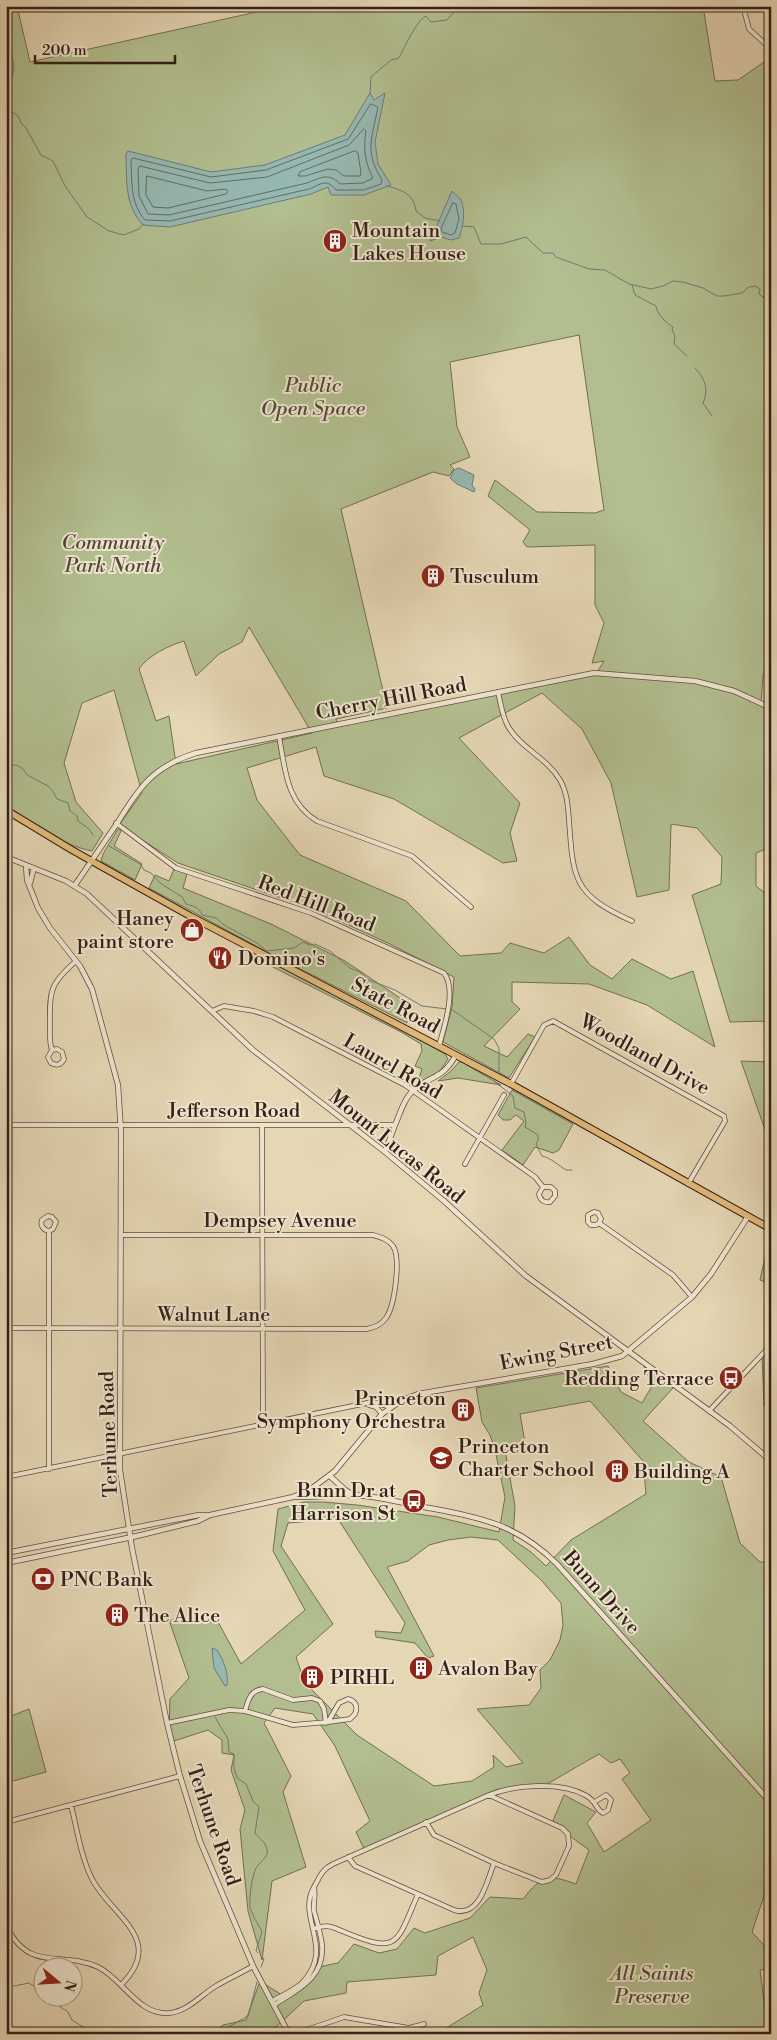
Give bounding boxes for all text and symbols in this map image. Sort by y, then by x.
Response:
scale bar [35,32,175,64]
text: 200 m [42,41,87,60]
place label: Mountain Lakes House [352,219,466,267]
building icon: Mountain Lakes House [322,228,348,254]
park label: Public Open Space [261,374,366,422]
park label: Community Park North [62,531,165,579]
building icon: Tusculum [420,563,446,589]
place label: Tusculum [450,565,539,590]
street label: Cherry Hill Road [314,672,469,726]
street label: Red Hill Road [254,870,380,939]
place label: Haney paint store [77,907,174,955]
shop icon: Haney paint store [179,917,205,943]
restaurant icon: Domino's [207,945,233,971]
place label: Domino's [238,947,325,972]
street label: State Road [347,973,444,1040]
street label: Woodland Drive [574,1009,714,1101]
street label: Laurel Road [338,1029,447,1106]
street label: Mount Lucas Road [323,1085,470,1210]
street label: Jefferson Road [167,1099,301,1124]
street label: Dempsey Avenue [203,1209,357,1234]
street label: Walnut Lane [157,1303,270,1328]
street label: Ewing Street [498,1330,615,1377]
bus stop icon: Redding Terrace [718,1365,744,1391]
place label: Redding Terrace [564,1367,714,1392]
street label: Terhune Road [95,1370,124,1498]
place label: Princeton Symphony Orchestra [257,1387,447,1435]
building icon: Princeton Symphony Orchestra [450,1397,476,1423]
place label: Princeton Charter School [458,1435,595,1483]
school or university icon: Princeton Charter School [428,1445,454,1471]
building icon: Building A [604,1458,630,1484]
place label: Building A [633,1460,731,1485]
place label: Bunn Dr at Harrison St [291,1479,396,1527]
bus stop icon: Bunn Dr at Harrison St [401,1488,427,1514]
street label: Bunn Drive [556,1545,645,1640]
bank icon: PNC Bank [30,1566,56,1592]
place label: PNC Bank [60,1568,154,1593]
building icon: The Alice [104,1602,130,1628]
place label: The Alice [134,1604,220,1629]
building icon: Avalon Bay [408,1655,434,1681]
place label: Avalon Bay [437,1657,538,1682]
building icon: PIRHL [299,1664,325,1690]
place label: PIRHL [330,1666,394,1691]
street label: Terhune Road [180,1762,245,1890]
north arrow [32,1958,82,2008]
park label: All Saints Preserve [609,1962,694,2010]
text: N [59,1978,80,1994]

